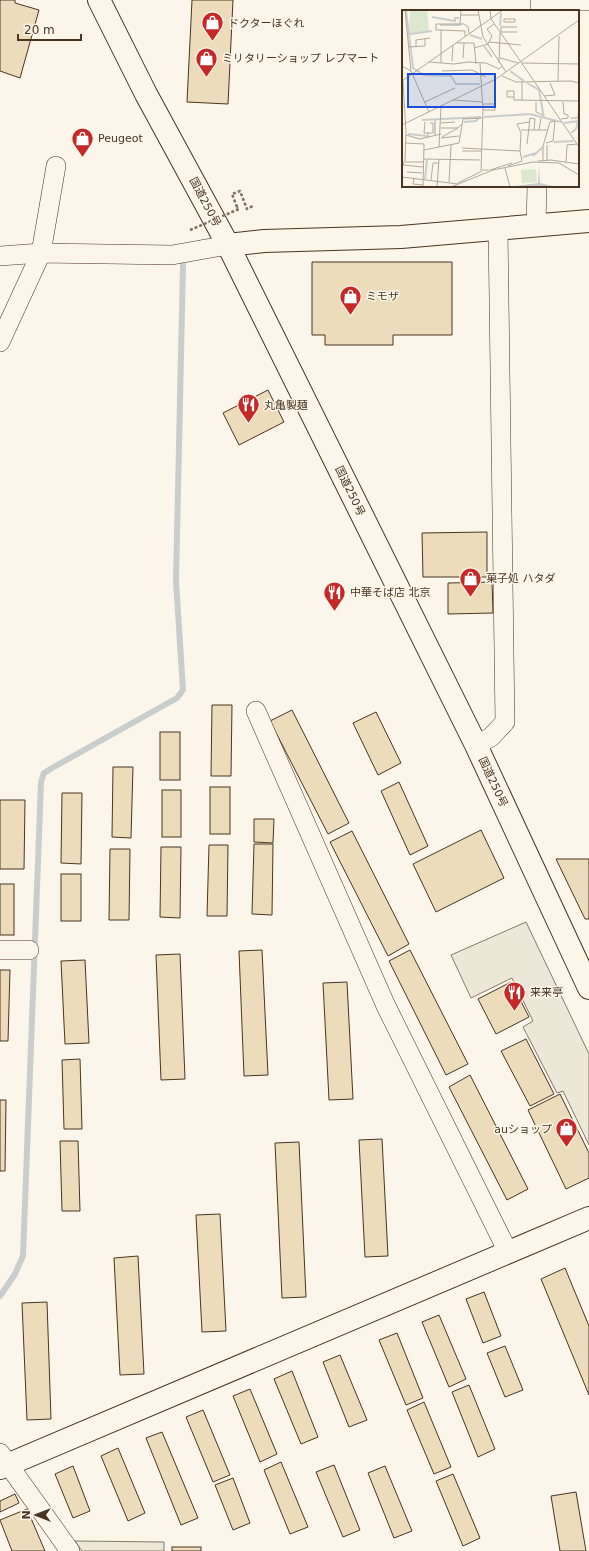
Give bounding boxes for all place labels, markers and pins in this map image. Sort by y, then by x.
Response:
shop icon: ドクターほぐれ [199,10,225,43]
place label: ドクターほぐれ [228,17,305,30]
shop icon: ミリタリーショップ レプマート [194,45,220,78]
place label: ミリタリーショップ レプマート [222,52,379,65]
shop icon: Peugeot [70,125,96,158]
place label: Peugeot [98,132,143,145]
shop icon: ミモザ [337,283,363,316]
place label: ミモザ [366,290,399,303]
restaurant icon: 丸亀製麺 [236,392,262,425]
place label: 丸亀製麺 [264,399,308,412]
shop icon: 菓子処 ハタダ [457,565,483,598]
place label: 菓子処 ハタダ [486,572,556,585]
restaurant icon: 中華そば店 北京 [321,579,347,612]
place label: 中華そば店 北京 [350,586,431,599]
restaurant icon: 来来亭 [501,979,527,1012]
place label: 来来亭 [530,986,563,999]
shop icon: auショップ [554,1116,580,1149]
place label: auショップ [494,1123,552,1136]

